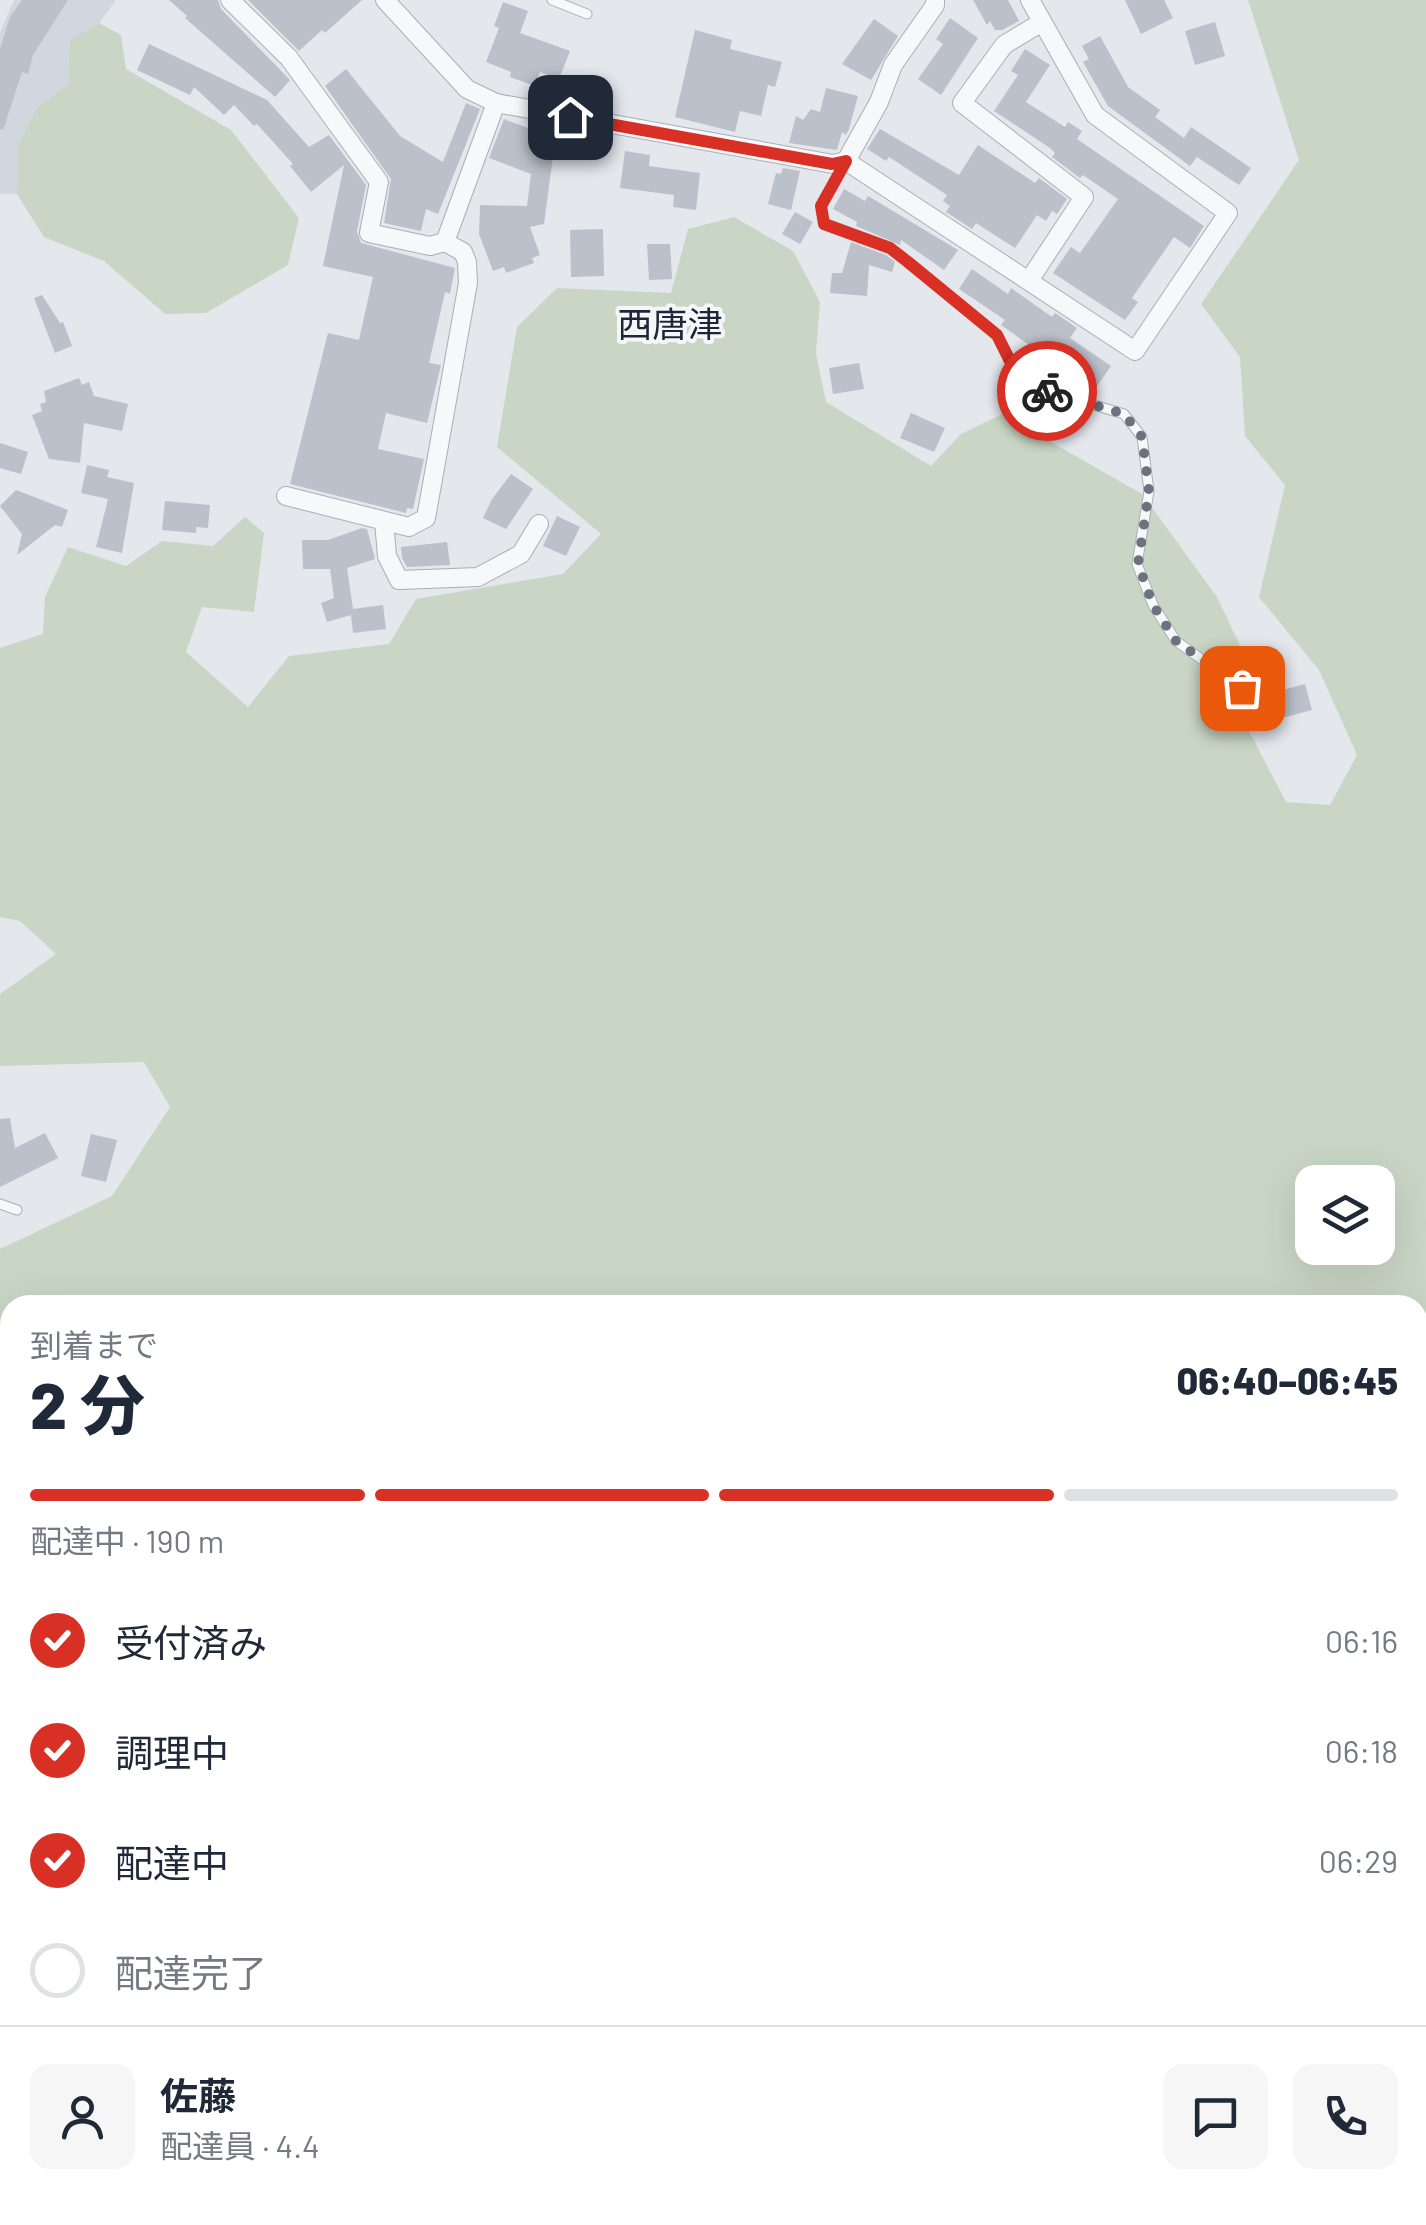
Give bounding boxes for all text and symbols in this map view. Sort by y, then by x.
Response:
pin [528,75,613,160]
icon: home [543,90,598,145]
district label: 西唐津 [617,302,723,344]
courier [997,341,1097,441]
icon: bike [1020,364,1075,419]
pin [1200,646,1285,731]
icon: bag [1215,661,1270,716]
map controls [1295,1165,1395,1265]
button: layers [1295,1165,1395,1265]
text: 到着まで [30,1325,158,1363]
text: 06:40–06:45 [1176,1357,1398,1403]
text: 2 分 [30,1364,145,1442]
text: 配達中 · 190 m [30,1521,224,1559]
icon: check [30,1613,85,1668]
text: 受付済み [115,1619,267,1665]
text: 06:16 [1325,1621,1398,1659]
icon: check [30,1723,85,1778]
text: 調理中 [115,1729,229,1775]
text: 06:18 [1325,1731,1398,1769]
icon: check [30,1833,85,1888]
text: 配達中 [115,1839,229,1885]
text: 06:29 [1319,1841,1398,1879]
text: 配達完了 [115,1949,267,1995]
button: person [30,2064,135,2169]
button: chat [1163,2064,1268,2169]
button: phone [1293,2064,1398,2169]
text: 佐藤 [160,2072,236,2118]
text: 配達員 · 4.4 [160,2126,320,2164]

